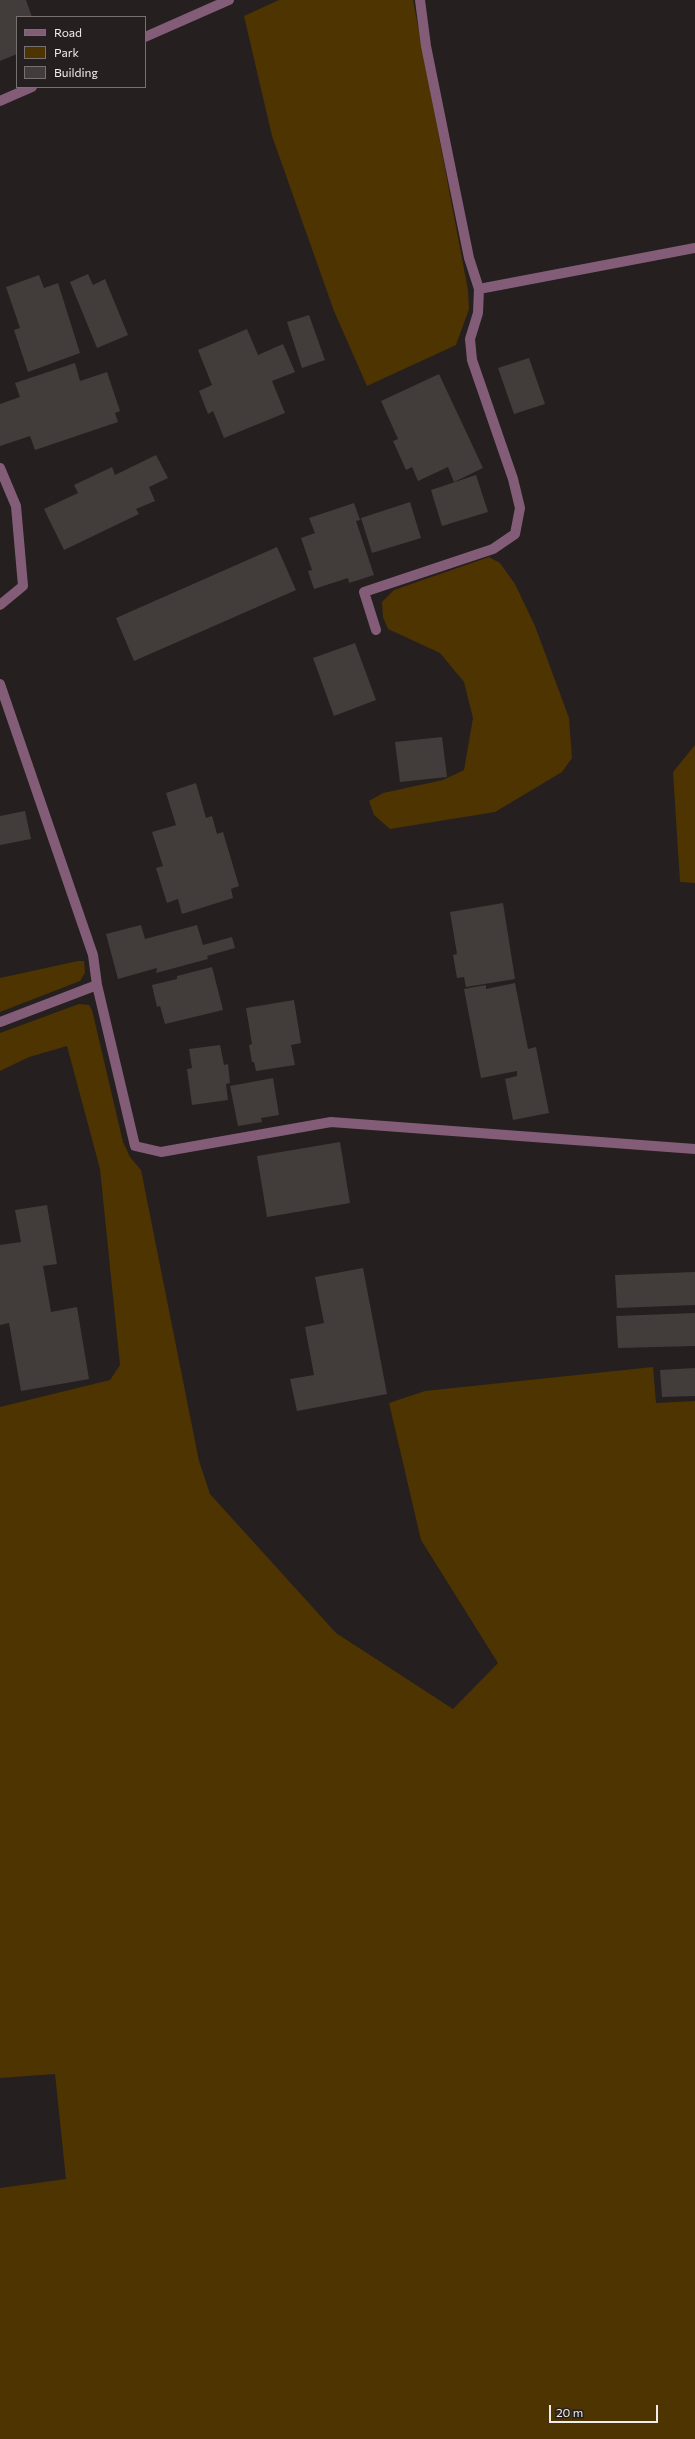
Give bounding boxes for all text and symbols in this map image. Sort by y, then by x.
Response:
legend [16,16,146,88]
text: Road [54,25,82,39]
text: Park [54,45,79,59]
text: Building [54,65,98,79]
scale bar [551,2397,660,2423]
text: 20 m [556,2405,583,2419]

